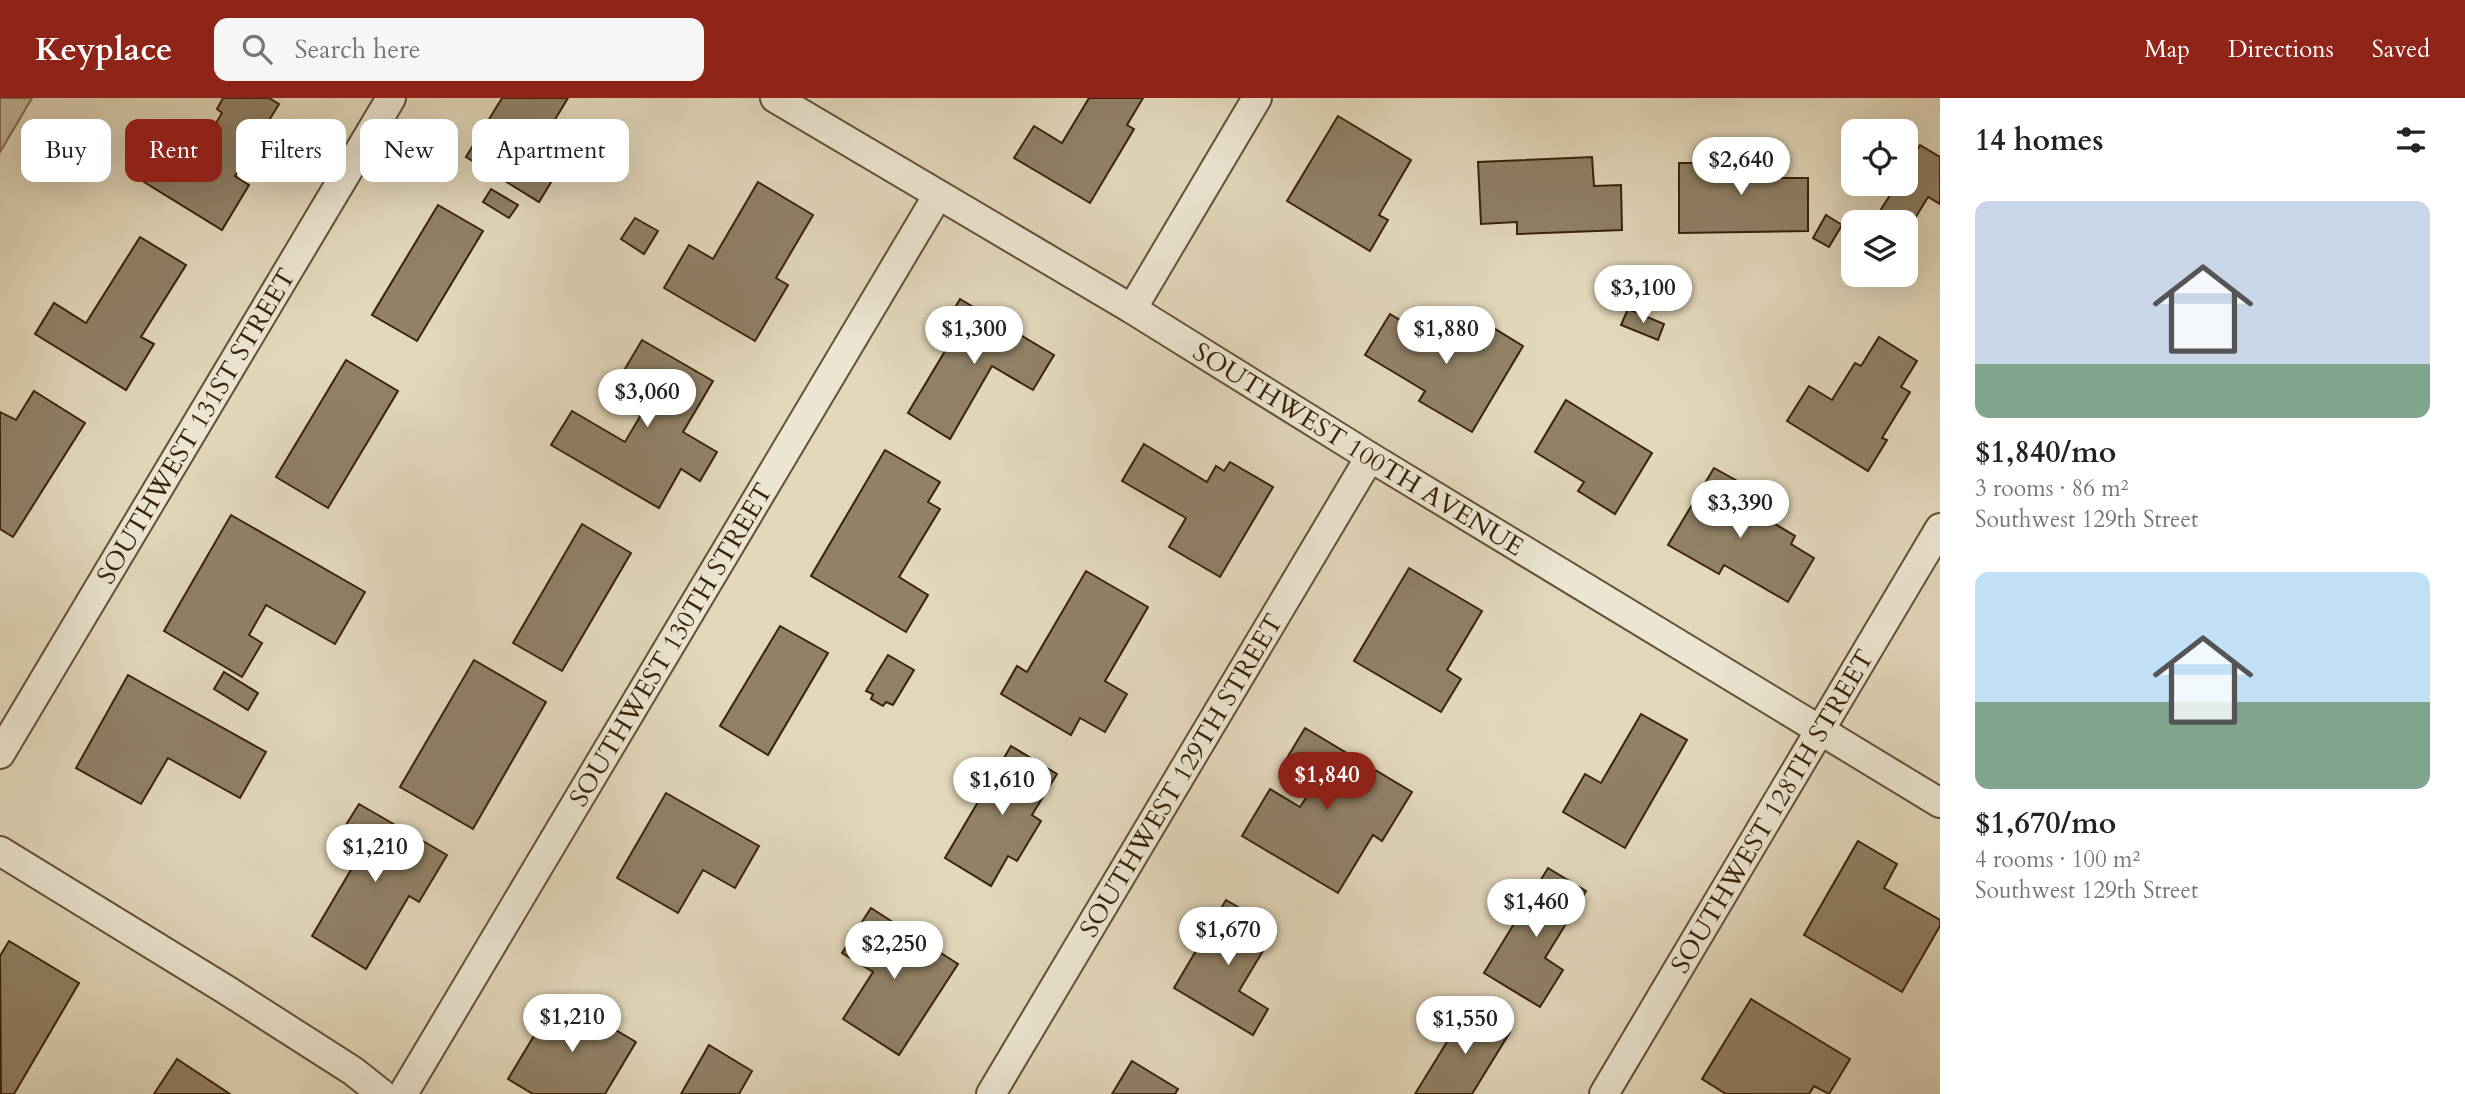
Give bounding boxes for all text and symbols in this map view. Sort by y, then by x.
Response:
search box [214,18,704,81]
text: Keyplace [35,27,172,72]
icon: search [238,30,276,68]
text: Search here [294,32,420,67]
text: Map [2144,33,2190,66]
text: Directions [2228,33,2334,66]
text: Saved [2372,33,2430,66]
chip: Buy [21,119,111,182]
chip: Rent [125,119,222,182]
chip: Filters [236,119,346,182]
chip: New [360,119,458,182]
chip: Apartment [472,119,629,182]
map controls [1841,119,1918,287]
button: locate [1841,119,1918,196]
text: 14 homes [1975,120,2104,161]
icon: filters [2392,121,2430,159]
pin: $2,640 [1684,138,1798,197]
text: $2,640 [1708,144,1774,175]
button: layers [1841,210,1918,287]
icon: home [2140,246,2266,372]
street label: SOUTHWEST 131ST STREET [88,262,304,590]
pin: $3,100 [1586,266,1700,325]
text: $3,100 [1610,272,1676,303]
pin: $1,300 [917,306,1031,366]
pin: $1,880 [1389,306,1503,366]
text: $1,300 [941,313,1007,344]
text: $1,880 [1413,313,1479,344]
street label: SOUTHWEST 100TH AVENUE [1186,334,1530,564]
pin: $3,060 [590,370,704,429]
text: $3,060 [614,376,680,407]
text: $1,840/mo [1975,432,2116,473]
text: 3 rooms · 86 m² [1975,473,2128,504]
street label: SOUTHWEST 130TH STREET [561,477,781,813]
pin: $3,390 [1683,480,1797,540]
text: $3,390 [1707,487,1773,518]
text: Southwest 129th Street [1975,504,2198,535]
street label: SOUTHWEST 129TH STREET [1071,607,1291,944]
icon: home [2140,617,2266,743]
street label: SOUTHWEST 128TH STREET [1663,643,1882,980]
pin: $1,840 [1270,752,1384,812]
pin: $1,610 [945,758,1059,817]
text: $1,840 [1294,759,1360,790]
text: $1,610 [969,764,1035,795]
text: $1,670/mo [1975,803,2116,844]
pin: $1,210 [318,824,432,884]
text: $1,210 [342,831,408,862]
text: 4 rooms · 100 m² [1975,844,2140,875]
text: Southwest 129th Street [1975,875,2198,906]
pin: $1,460 [1479,880,1593,939]
text: $1,460 [1503,886,1569,917]
pin: $1,670 [1171,908,1285,967]
text: $1,670 [1195,914,1261,945]
pin: $2,250 [837,922,951,981]
text: $2,250 [861,928,927,959]
pin: $1,210 [515,995,629,1054]
pin: $1,550 [1408,996,1522,1056]
text: $1,210 [539,1001,605,1032]
text: $1,550 [1432,1003,1498,1034]

